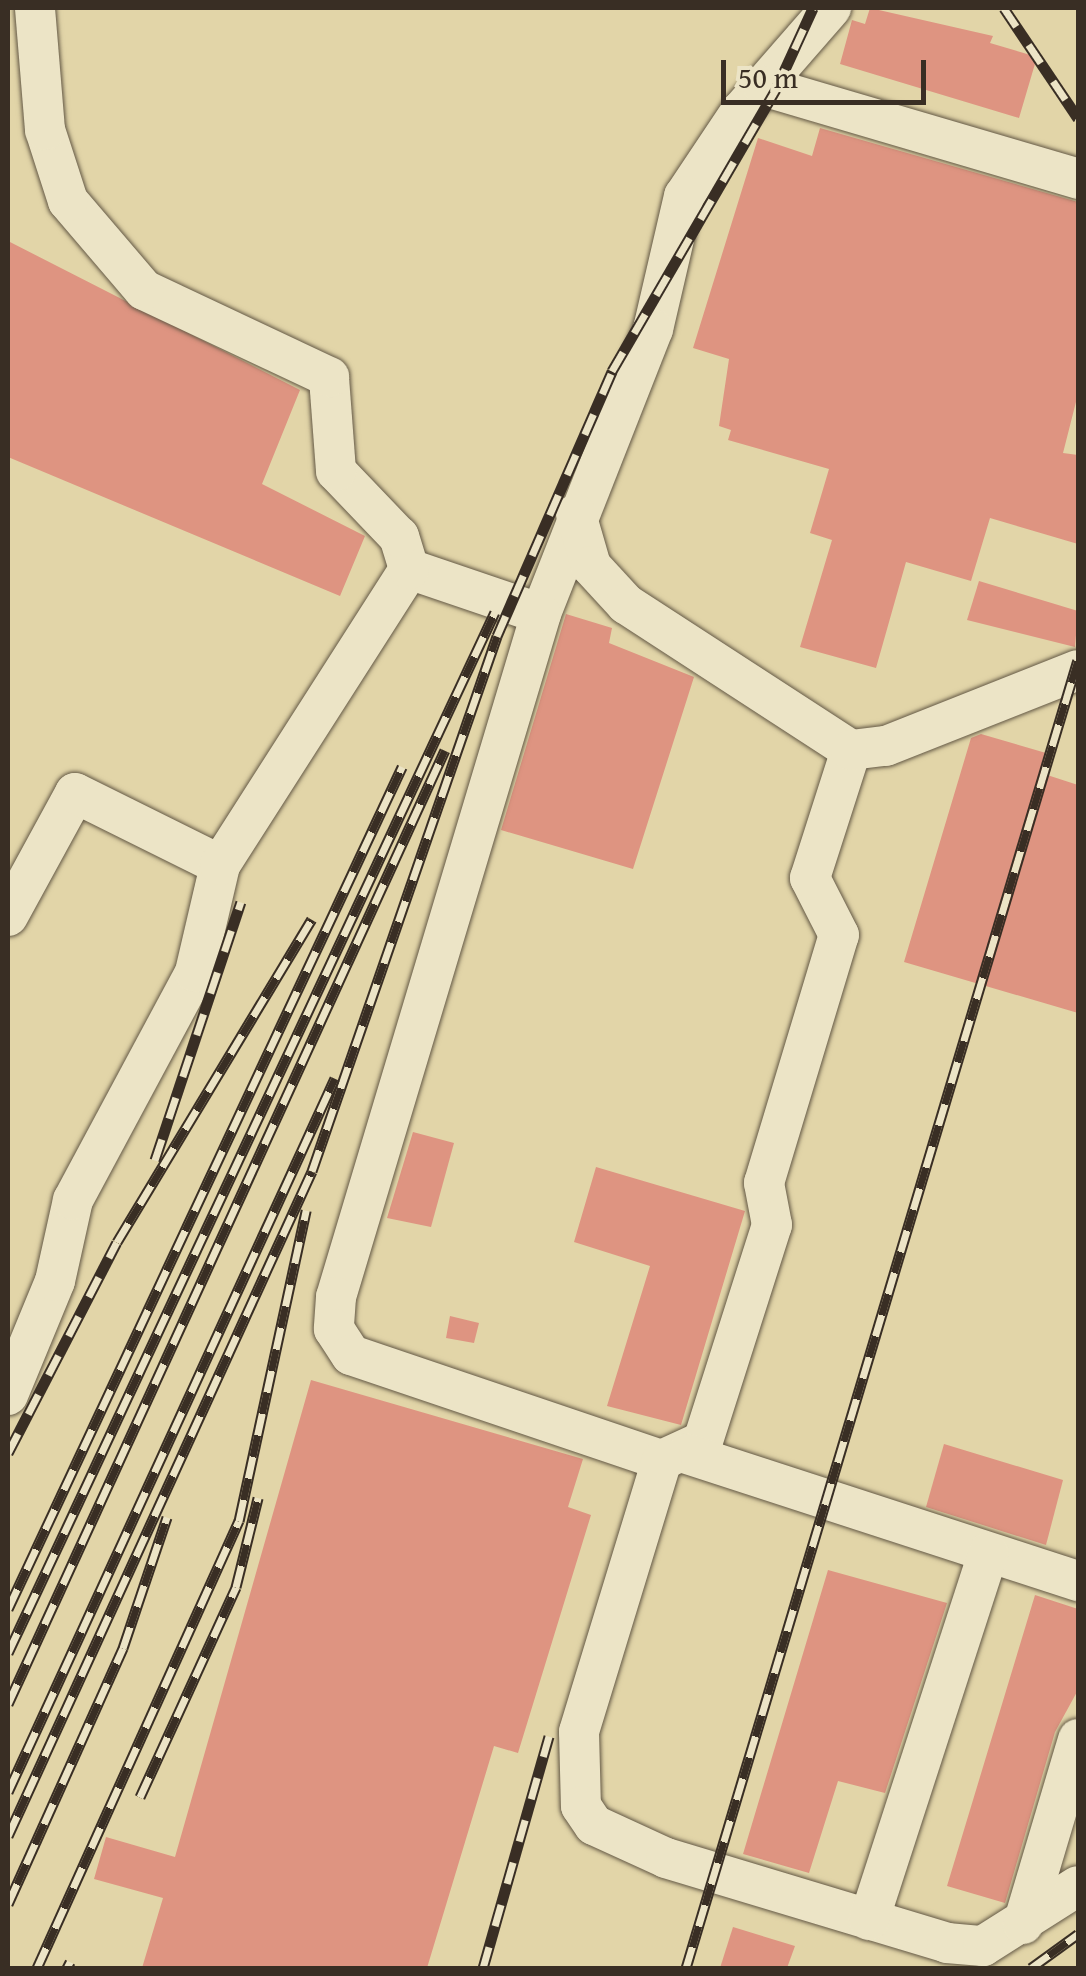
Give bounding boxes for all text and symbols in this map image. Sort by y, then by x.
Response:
scale bar [726,40,931,102]
text: 50 m [738,55,798,99]

